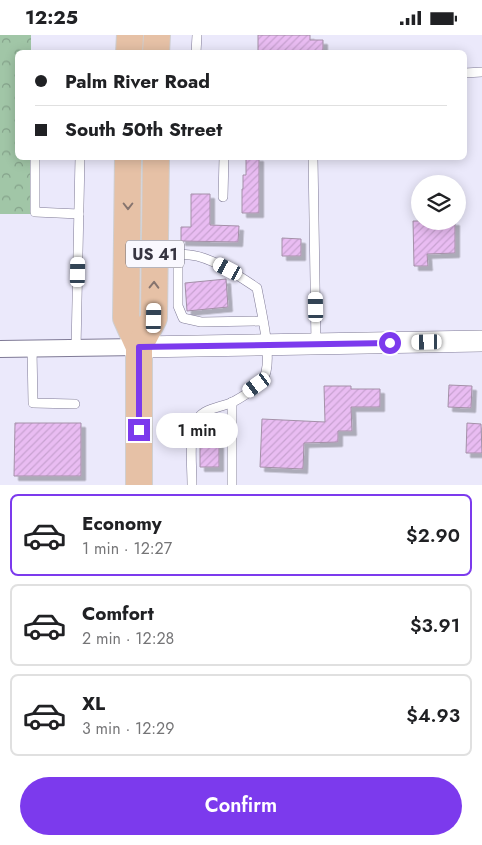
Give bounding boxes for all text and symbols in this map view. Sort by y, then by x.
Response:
text: 12:25 [25,4,78,31]
text: Palm River Road [65,68,210,95]
text: South 50th Street [65,116,222,143]
map controls [411,175,466,230]
button: layers [411,175,466,230]
one-way arrow [122,202,133,210]
road number: US 41 [126,240,184,267]
car [211,255,244,283]
car [70,257,85,287]
one-way arrow [149,280,160,288]
car [308,292,323,322]
car [146,303,161,333]
route start [379,332,401,354]
car [411,334,442,350]
car [240,370,273,400]
callout: 1 min [156,413,239,447]
route end [128,419,150,441]
text: 1 min [178,419,216,442]
text: Economy [82,510,162,537]
icon: car [22,513,67,558]
text: $2.90 [406,522,460,549]
text: 1 min · 12:27 [82,537,172,560]
text: Comfort [82,600,154,627]
icon: car [22,603,67,648]
text: $3.91 [410,612,460,639]
text: 2 min · 12:28 [82,627,174,650]
text: XL [82,690,105,717]
icon: car [22,693,67,738]
text: $4.93 [406,702,460,729]
text: 3 min · 12:29 [82,717,174,740]
button: Confirm [20,777,462,835]

